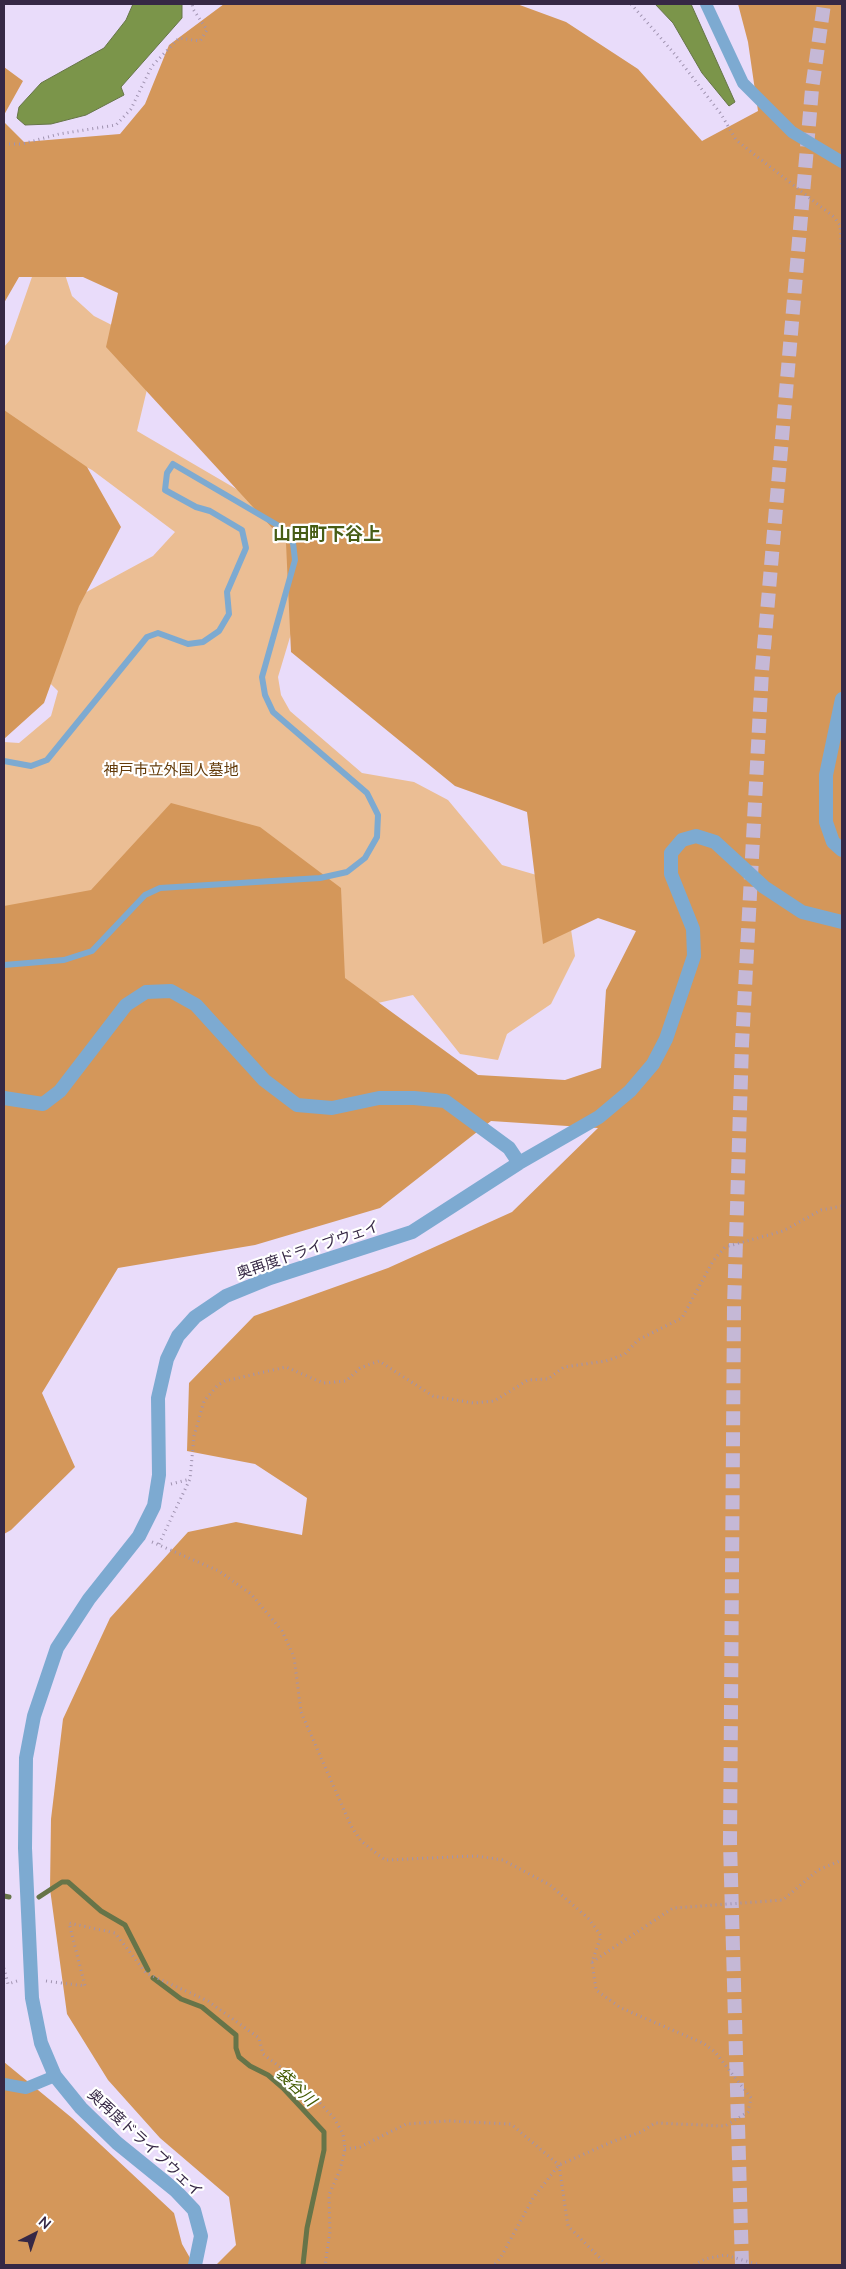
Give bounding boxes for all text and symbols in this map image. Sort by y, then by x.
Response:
district label: 山田町下谷上 [273,523,381,545]
park label: 神戸市立外国人墓地 [104,761,238,779]
street label: 奥再度ドライブウェイ [234,1217,382,1283]
water label: 袋谷川 [272,2064,320,2110]
street label: 奥再度ドライブウェイ [84,2085,206,2201]
north arrow [10,2209,60,2259]
text: N [36,2212,55,2232]

